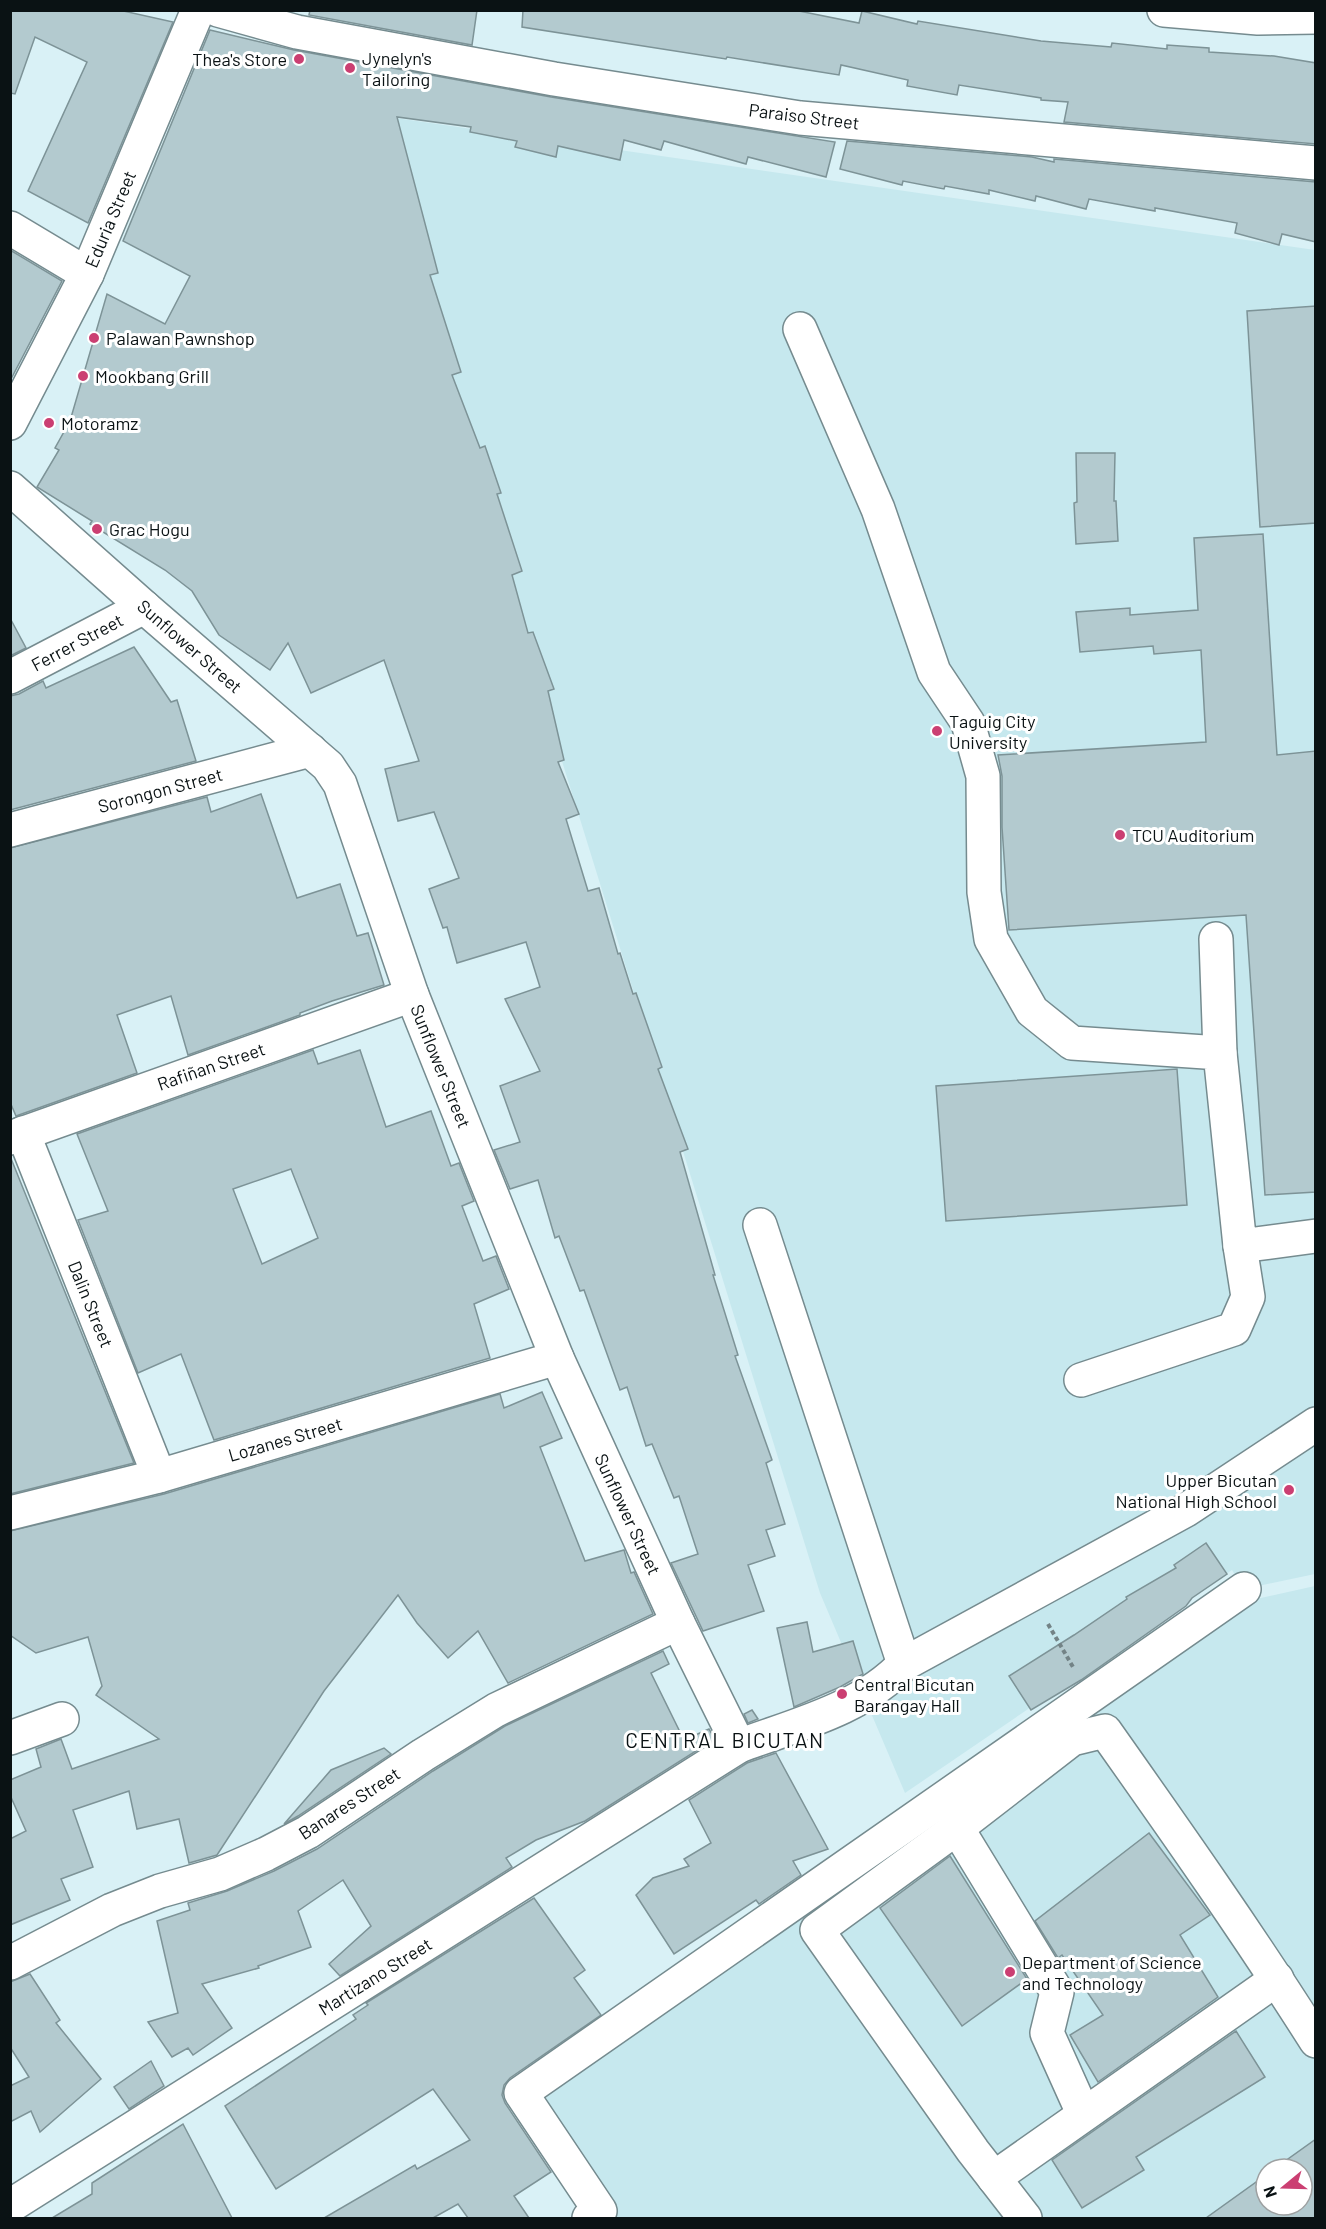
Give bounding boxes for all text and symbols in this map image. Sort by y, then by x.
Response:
place label: Jynelyn's Tailoring [362,47,432,90]
place label: Thea's Store [192,48,287,70]
marker: Thea's Store [292,52,306,66]
marker: Jynelyn's Tailoring [343,61,357,75]
street label: Paraiso Street [747,98,861,134]
street label: Eduria Street [80,167,140,271]
place label: Palawan Pawnshop [106,327,255,349]
marker: Palawan Pawnshop [87,331,101,345]
place label: Mookbang Grill [95,365,209,387]
marker: Mookbang Grill [76,369,90,383]
place label: Motoramz [61,412,138,434]
marker: Motoramz [42,416,56,430]
place label: Grac Hogu [109,518,190,540]
marker: Grac Hogu [90,522,104,536]
street label: Sunflower Street [133,595,247,697]
street label: Ferrer Street [27,609,127,675]
place label: Taguig City University [949,710,1036,753]
marker: Taguig City University [930,724,944,738]
street label: Sorongon Street [95,763,225,817]
place label: TCU Auditorium [1132,824,1254,846]
marker: TCU Auditorium [1113,828,1127,842]
street label: Sunflower Street [406,1001,476,1131]
street label: Rafiñan Street [154,1037,268,1095]
street label: Dalin Street [64,1258,118,1350]
street label: Lozanes Street [225,1412,345,1466]
street label: Sunflower Street [590,1450,666,1578]
place label: Upper Bicutan National High School [1116,1469,1277,1512]
marker: Upper Bicutan National High School [1282,1483,1296,1497]
place label: Central Bicutan Barangay Hall [854,1673,975,1716]
marker: Central Bicutan Barangay Hall [835,1687,849,1701]
district label: CENTRAL BICUTAN [625,1727,825,1752]
street label: Banares Street [294,1762,404,1844]
street label: Martizano Street [314,1932,436,2020]
place label: Department of Science and Technology [1022,1951,1202,1994]
marker: Department of Science and Technology [1003,1965,1017,1979]
north arrow [1254,2157,1314,2217]
text: N [1259,2184,1280,2200]

